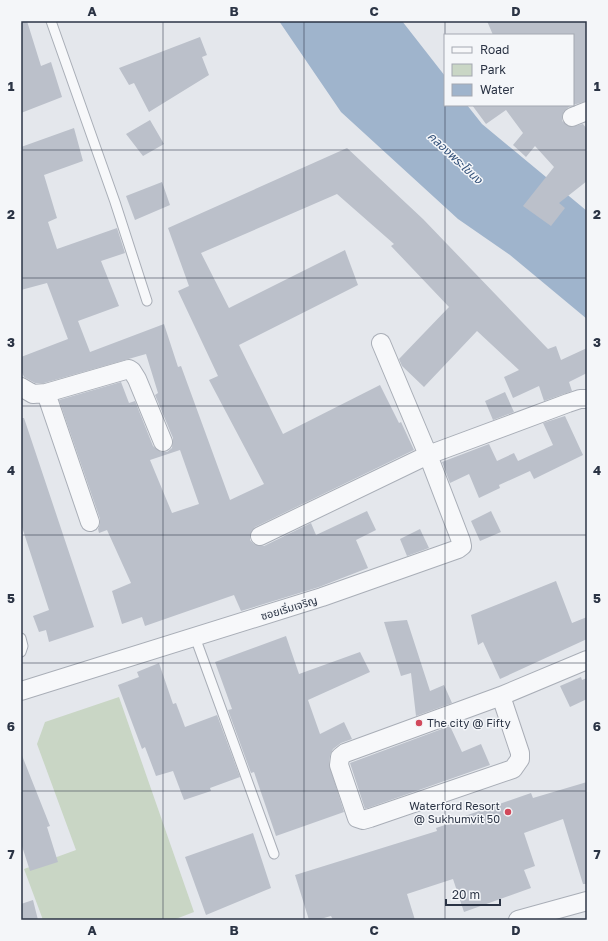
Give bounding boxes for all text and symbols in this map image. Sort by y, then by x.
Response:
text: A [87,3,97,19]
text: B [229,3,239,19]
text: C [369,3,379,19]
text: D [511,3,521,19]
legend [444,34,574,106]
text: Road [480,42,509,57]
text: Park [480,62,506,77]
text: 1 [8,78,15,94]
text: 1 [594,78,601,94]
text: Water [480,82,514,97]
water label: คลองพระโขนง [425,128,486,187]
text: 2 [7,206,15,222]
text: 2 [593,206,601,222]
text: 3 [7,334,15,350]
text: 3 [593,334,601,350]
text: 4 [7,462,15,478]
text: 4 [593,462,601,478]
text: 5 [7,590,15,606]
text: 5 [593,590,601,606]
street label: ซอยเริ่มเจริญ [259,592,319,622]
place label: The city @ Fifty [427,716,511,729]
text: 6 [7,718,15,734]
marker: The city @ Fifty [414,718,424,728]
text: 6 [593,718,601,734]
place label: Waterford Resort @ Sukhumvit 50 [409,799,500,825]
marker: Waterford Resort @ Sukhumvit 50 [503,807,513,817]
text: 7 [7,846,15,862]
text: 7 [593,846,601,862]
scale bar [446,881,500,907]
text: 20 m [452,887,480,902]
text: A [87,922,97,938]
text: B [229,922,239,938]
text: C [369,922,379,938]
text: D [511,922,521,938]

